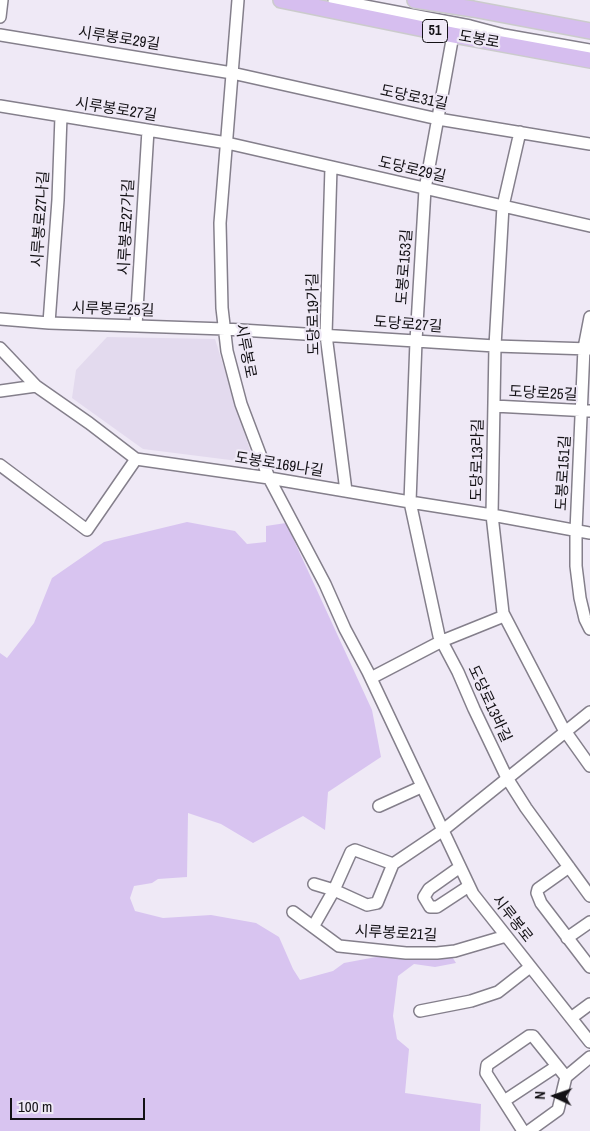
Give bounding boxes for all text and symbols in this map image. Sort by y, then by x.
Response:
road number: 51 [422,20,448,42]
street label: 시루봉로29길 [77,24,161,54]
street label: 도봉로 [457,28,501,52]
street label: 도당로31길 [378,82,450,114]
street label: 시루봉로27길 [74,95,158,125]
street label: 도당로29길 [376,153,448,187]
street label: 시루봉로27나길 [29,170,53,268]
street label: 시루봉로27가길 [115,178,139,276]
street label: 도봉로153길 [393,229,417,305]
street label: 도당로19가길 [304,273,324,355]
street label: 시루봉로25길 [71,300,155,320]
street label: 도당로27길 [373,314,443,336]
street label: 시루봉로 [231,322,259,380]
street label: 도당로25길 [508,383,578,405]
street label: 도당로13라길 [468,419,488,501]
street label: 도봉로151길 [553,435,575,511]
street label: 도봉로169나길 [233,449,325,481]
street label: 도당로13바길 [463,663,515,745]
street label: 시루봉로 [488,892,536,946]
street label: 시루봉로21길 [354,923,438,945]
north arrow [530,1071,580,1121]
scale bar [12,1088,148,1120]
text: N [531,1091,549,1100]
text: 100 m [18,1096,52,1117]

